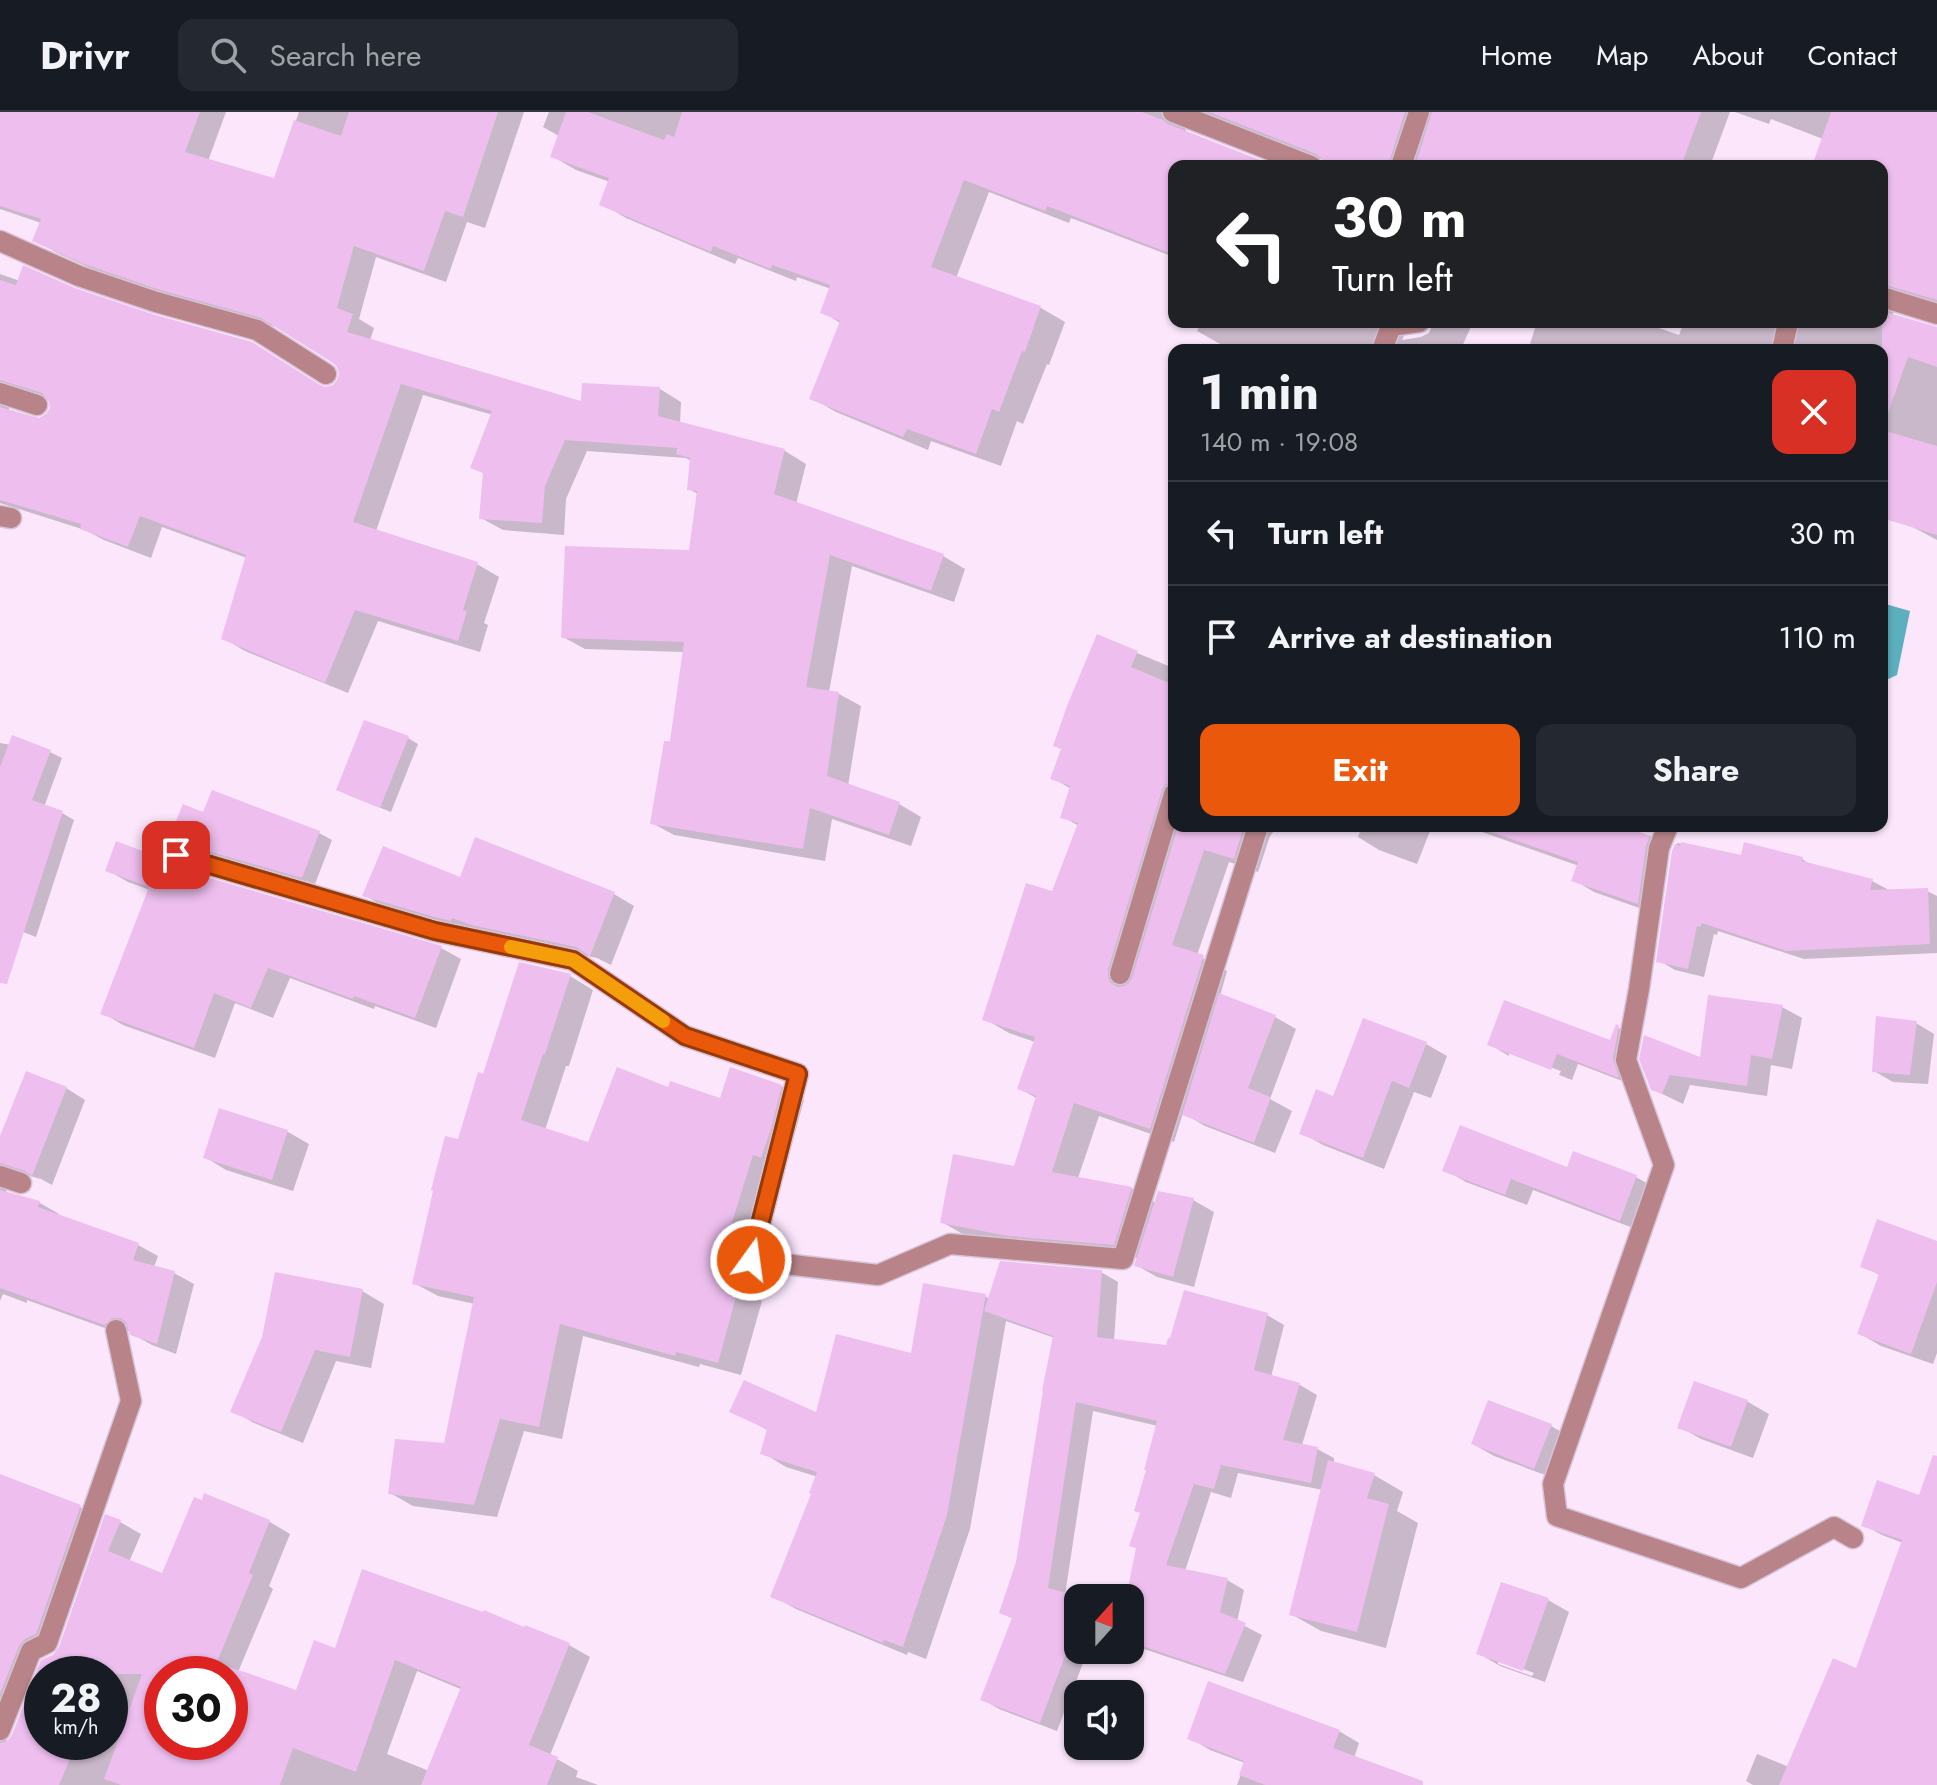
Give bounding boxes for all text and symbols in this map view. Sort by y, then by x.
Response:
search box [178,19,738,91]
text: Drivr [40,28,130,83]
icon: search [206,33,250,77]
text: Search here [270,34,421,77]
text: Home [1481,35,1552,76]
text: Map [1596,35,1648,76]
text: About [1692,35,1764,76]
text: Contact [1808,35,1897,76]
text: 30 m [1332,177,1467,258]
icon: left [1200,192,1304,296]
text: Turn left [1332,252,1453,304]
text: 1 min [1200,358,1319,427]
button: close [1772,370,1856,454]
text: 140 m · 19:08 [1200,423,1358,461]
icon: left [1200,511,1244,555]
text: Turn left [1268,512,1383,555]
text: 30 m [1789,512,1856,555]
icon: arrive [1200,615,1244,659]
text: Arrive at destination [1268,616,1553,659]
text: 110 m [1779,616,1856,659]
button: Exit [1200,724,1520,816]
button: Share [1536,724,1856,816]
pin [142,821,210,889]
icon: arrive [154,833,198,877]
position arrow [709,1218,793,1302]
north arrow [1064,1584,1144,1664]
map controls [1064,1584,1144,1760]
speed limit sign: 30 [144,1656,248,1760]
text: 28 [50,1669,102,1727]
button: sound [1064,1680,1144,1760]
text: km/h [53,1713,99,1742]

